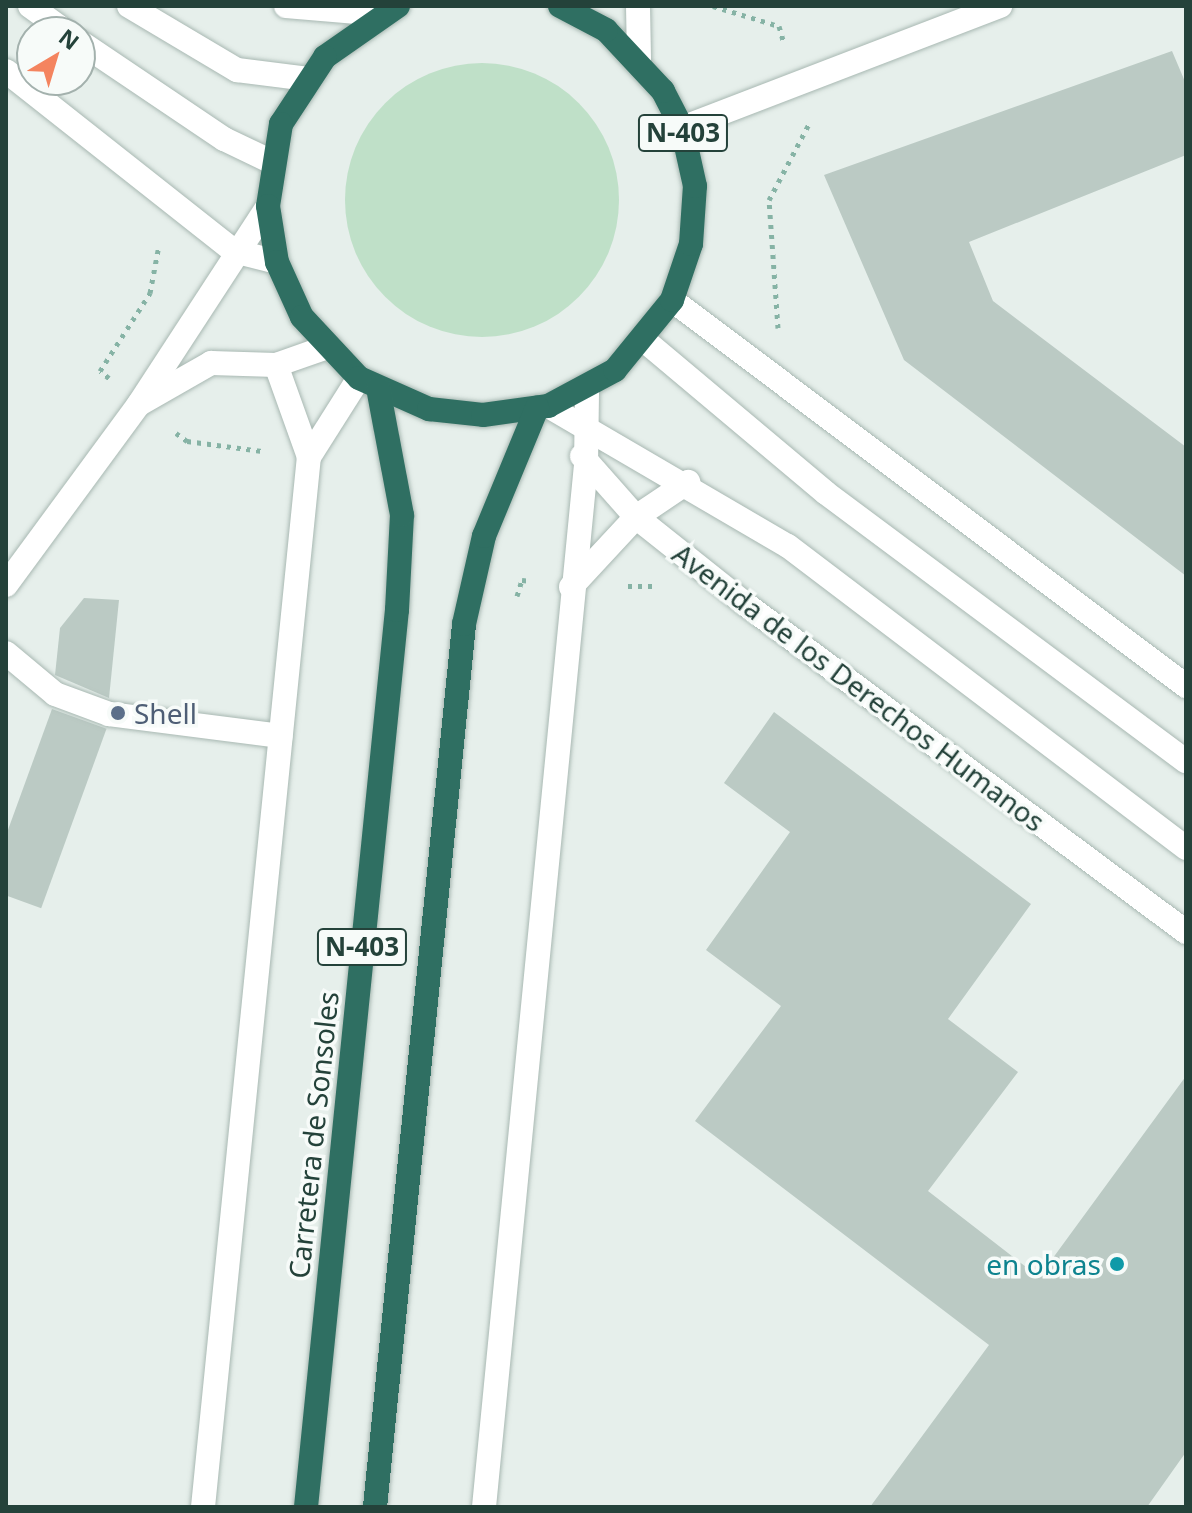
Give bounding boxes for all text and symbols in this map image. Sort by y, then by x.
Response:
north arrow [16,16,96,96]
text: N [53,21,86,56]
road number: N-403 [637,111,729,155]
street label: Avenida de los Derechos Humanos [666,536,1052,838]
place label: Shell [134,696,197,730]
marker: Shell [109,704,127,722]
road number: N-403 [316,925,408,969]
street label: Carretera de Sonsoles [281,990,345,1280]
place label: en obras [986,1247,1101,1281]
marker: en obras [1108,1255,1126,1273]

